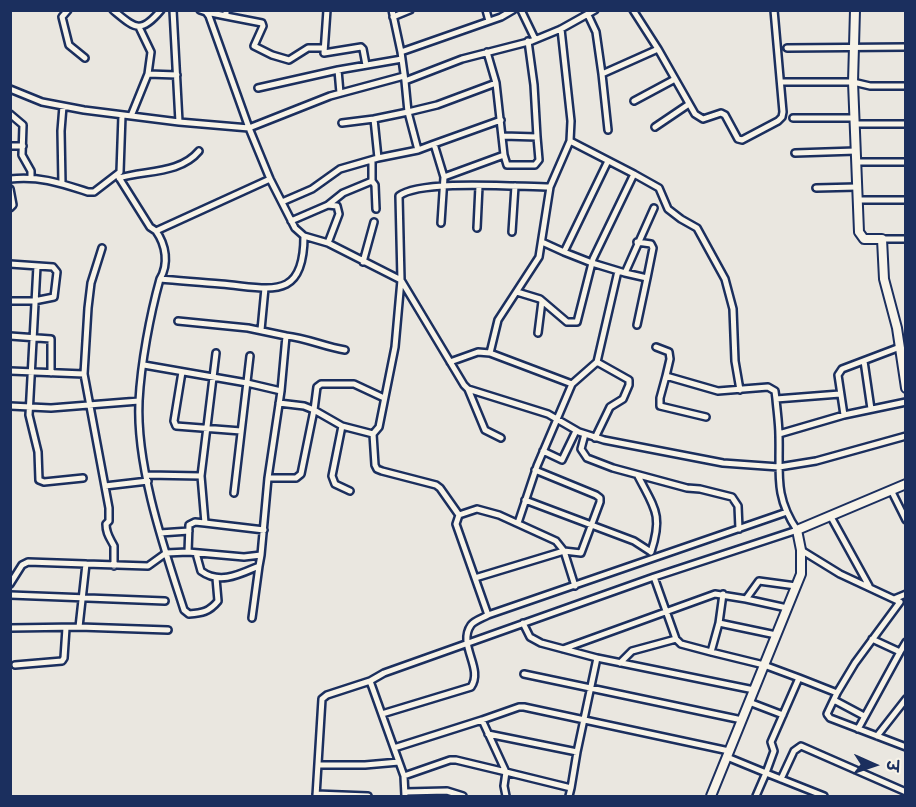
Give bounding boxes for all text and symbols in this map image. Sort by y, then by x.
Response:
north arrow [844,735,904,795]
text: उ [883,760,901,772]

